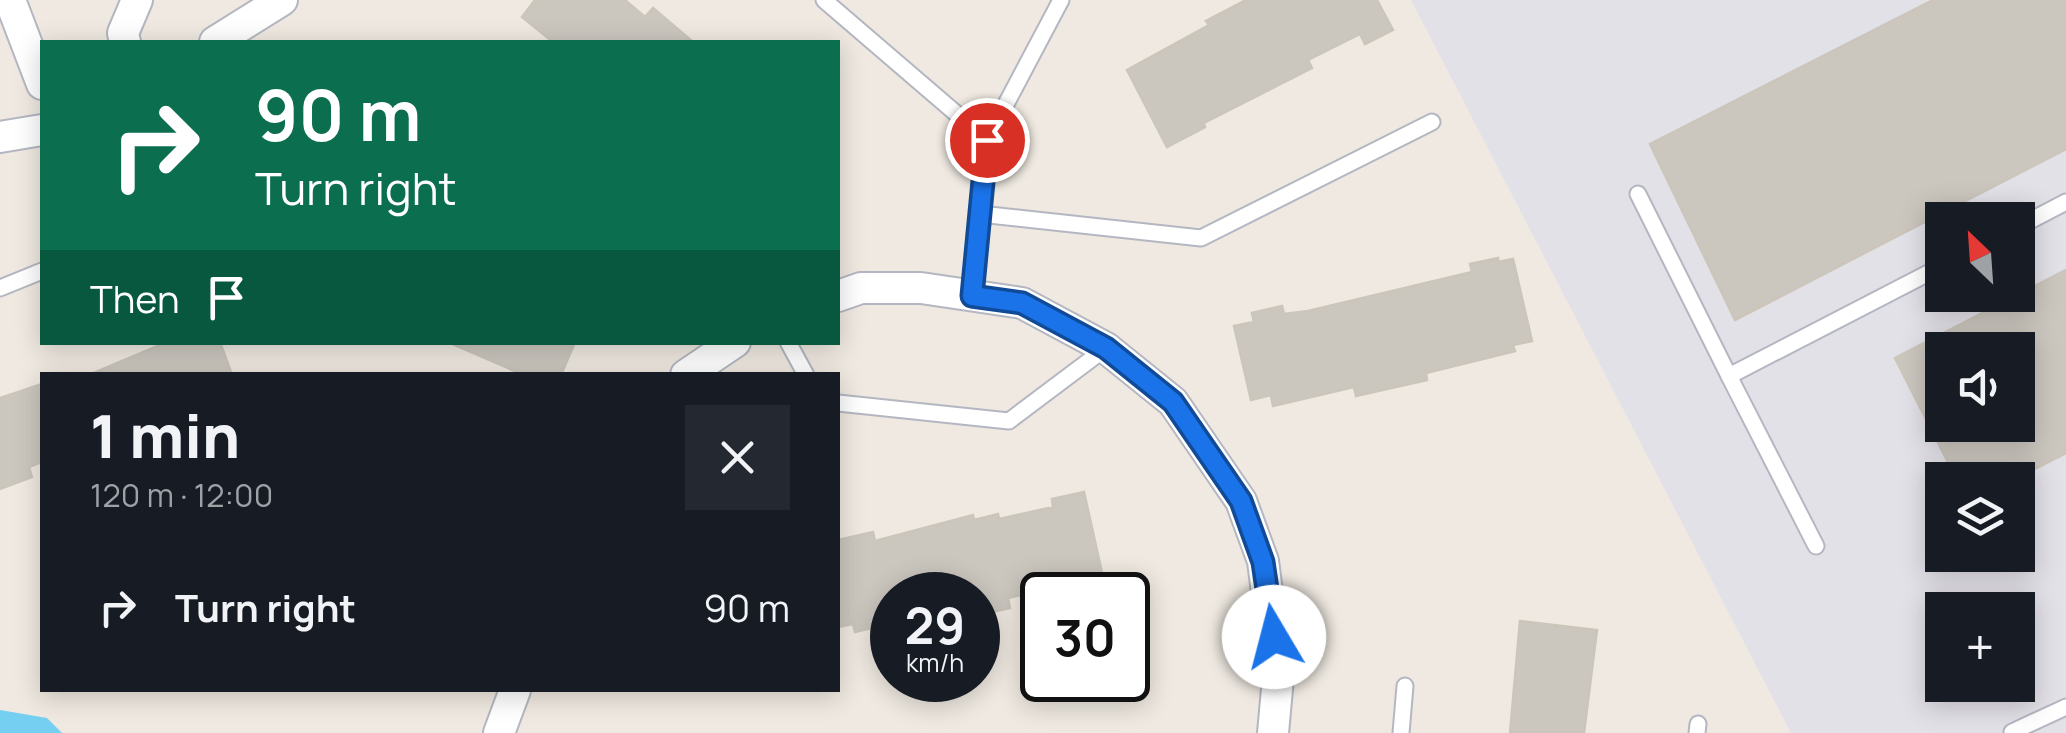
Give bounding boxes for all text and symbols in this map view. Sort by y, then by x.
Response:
text: 90 m [255,66,422,162]
icon: right [90,80,220,210]
pin [945,98,1030,183]
icon: arrive [960,113,1015,168]
text: Turn right [255,157,456,219]
north arrow [1925,202,2035,312]
map controls [1925,202,2035,702]
icon: arrive [199,270,254,325]
text: Then [90,272,179,324]
button: sound [1925,332,2035,442]
text: 1 min [90,394,240,476]
button: close [685,405,790,510]
button: layers [1925,462,2035,572]
text: 120 m · 12:00 [90,473,273,517]
speed limit sign: 30 [1020,572,1150,702]
icon: right [90,580,145,635]
text: Turn right [175,581,356,633]
text: 90 m [703,581,790,633]
position arrow [1222,585,1326,689]
text: 29 [905,591,965,659]
button: + [1925,592,2035,702]
text: km/h [906,645,964,680]

